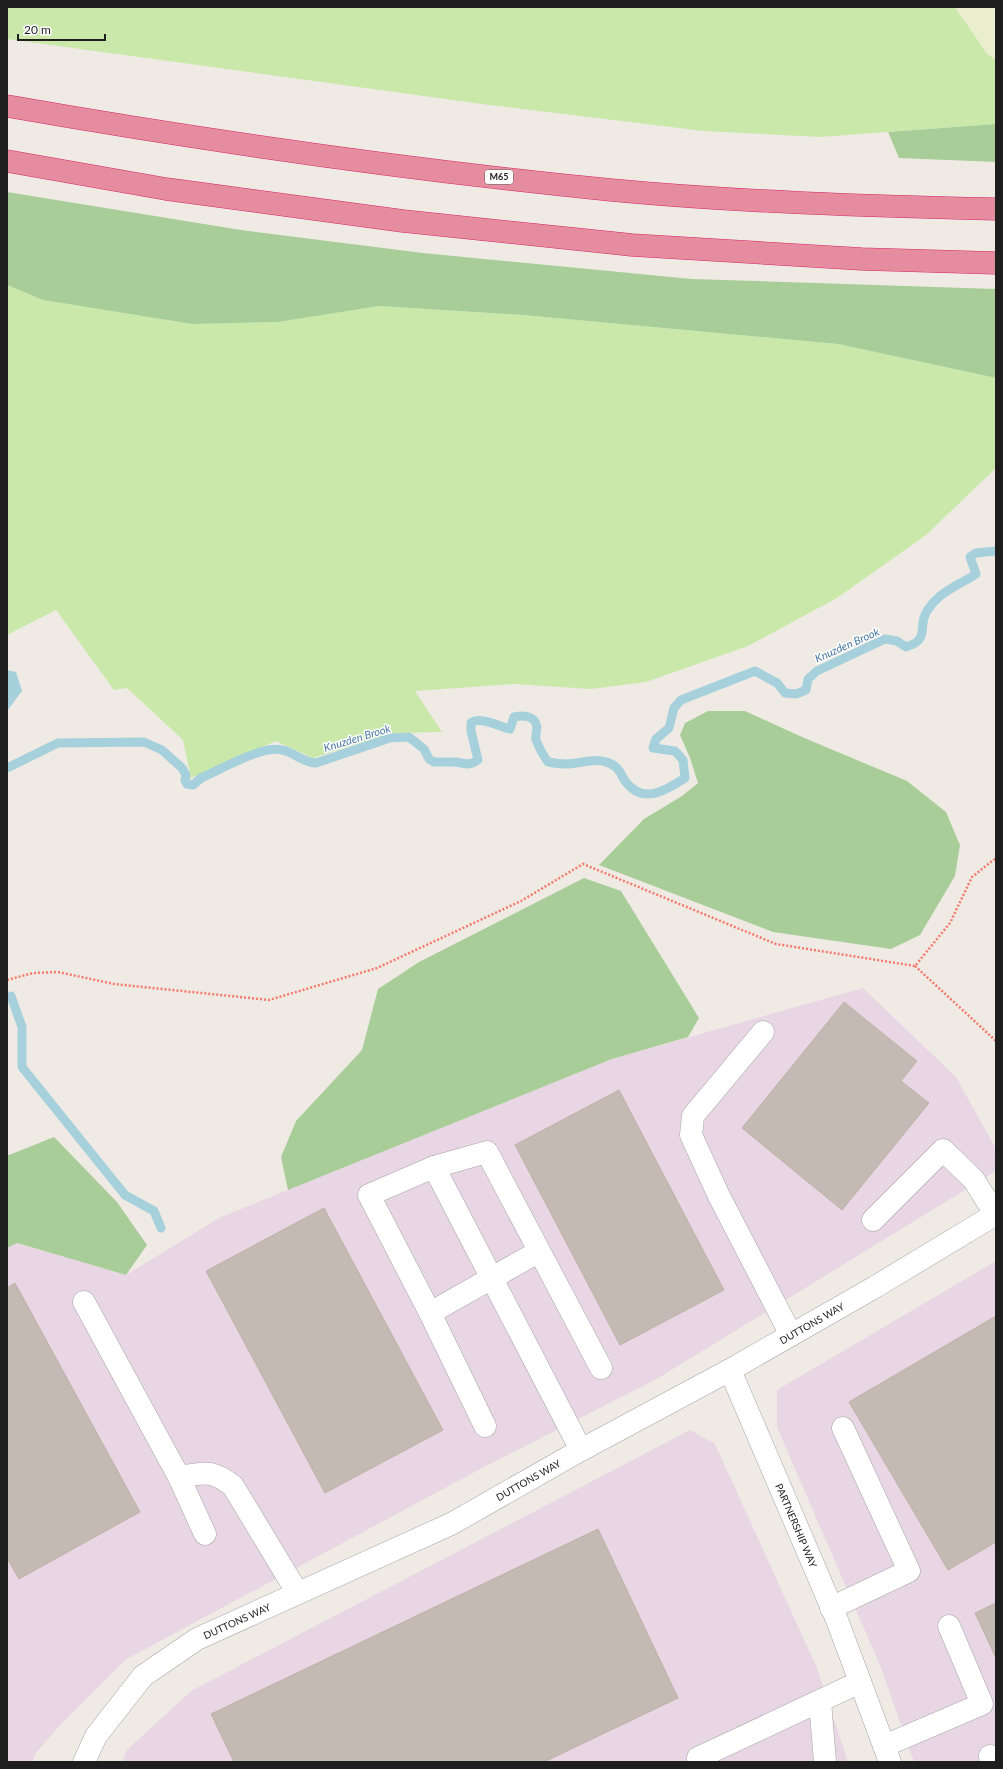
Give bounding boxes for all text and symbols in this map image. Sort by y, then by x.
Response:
scale bar [18,16,105,42]
text: 20 m [24,22,51,37]
road number: M65 [485,170,513,184]
water label: Knuzden Brook [813,624,882,665]
water label: Knuzden Brook [322,721,393,754]
street label: DUTTONS WAY [777,1300,847,1346]
street label: DUTTONS WAY [494,1457,563,1503]
street label: PARTNERSHIP WAY [773,1482,820,1570]
street label: DUTTONS WAY [201,1600,273,1641]

